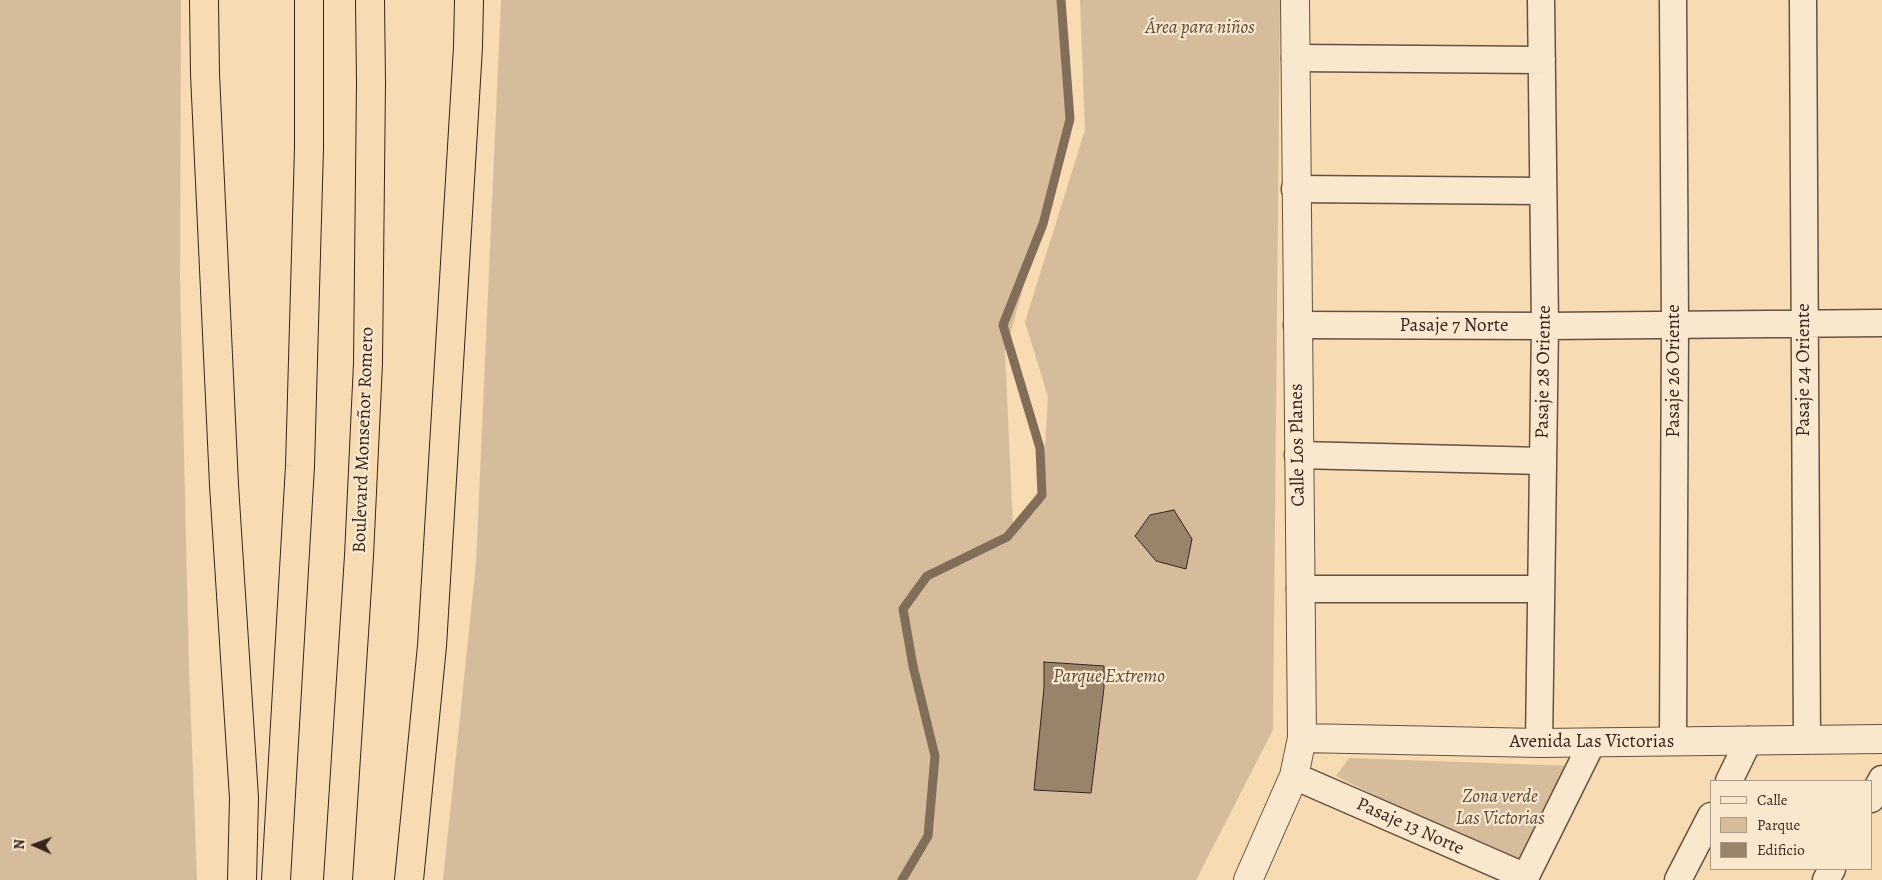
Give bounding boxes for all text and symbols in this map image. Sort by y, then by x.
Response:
park label: Área para niños [1145,17,1255,39]
street label: Pasaje 24 Oriente [1793,303,1815,437]
street label: Pasaje 26 Oriente [1663,304,1685,438]
street label: Pasaje 28 Oriente [1531,305,1557,439]
street label: Pasaje 7 Norte [1399,315,1509,337]
street label: Boulevard Monseñor Romero [349,326,379,554]
street label: Calle Los Planes [1286,383,1310,507]
park label: Parque Extremo [1053,666,1165,688]
street label: Avenida Las Victorias [1510,731,1674,753]
legend [1710,780,1872,870]
park label: Zona verde Las Victorias [1455,786,1545,830]
text: Calle [1757,790,1787,810]
street label: Pasaje 13 Norte [1353,793,1467,861]
text: Parque [1757,815,1800,835]
north arrow [10,820,60,870]
text: N [10,839,29,850]
text: Edificio [1757,840,1805,860]

